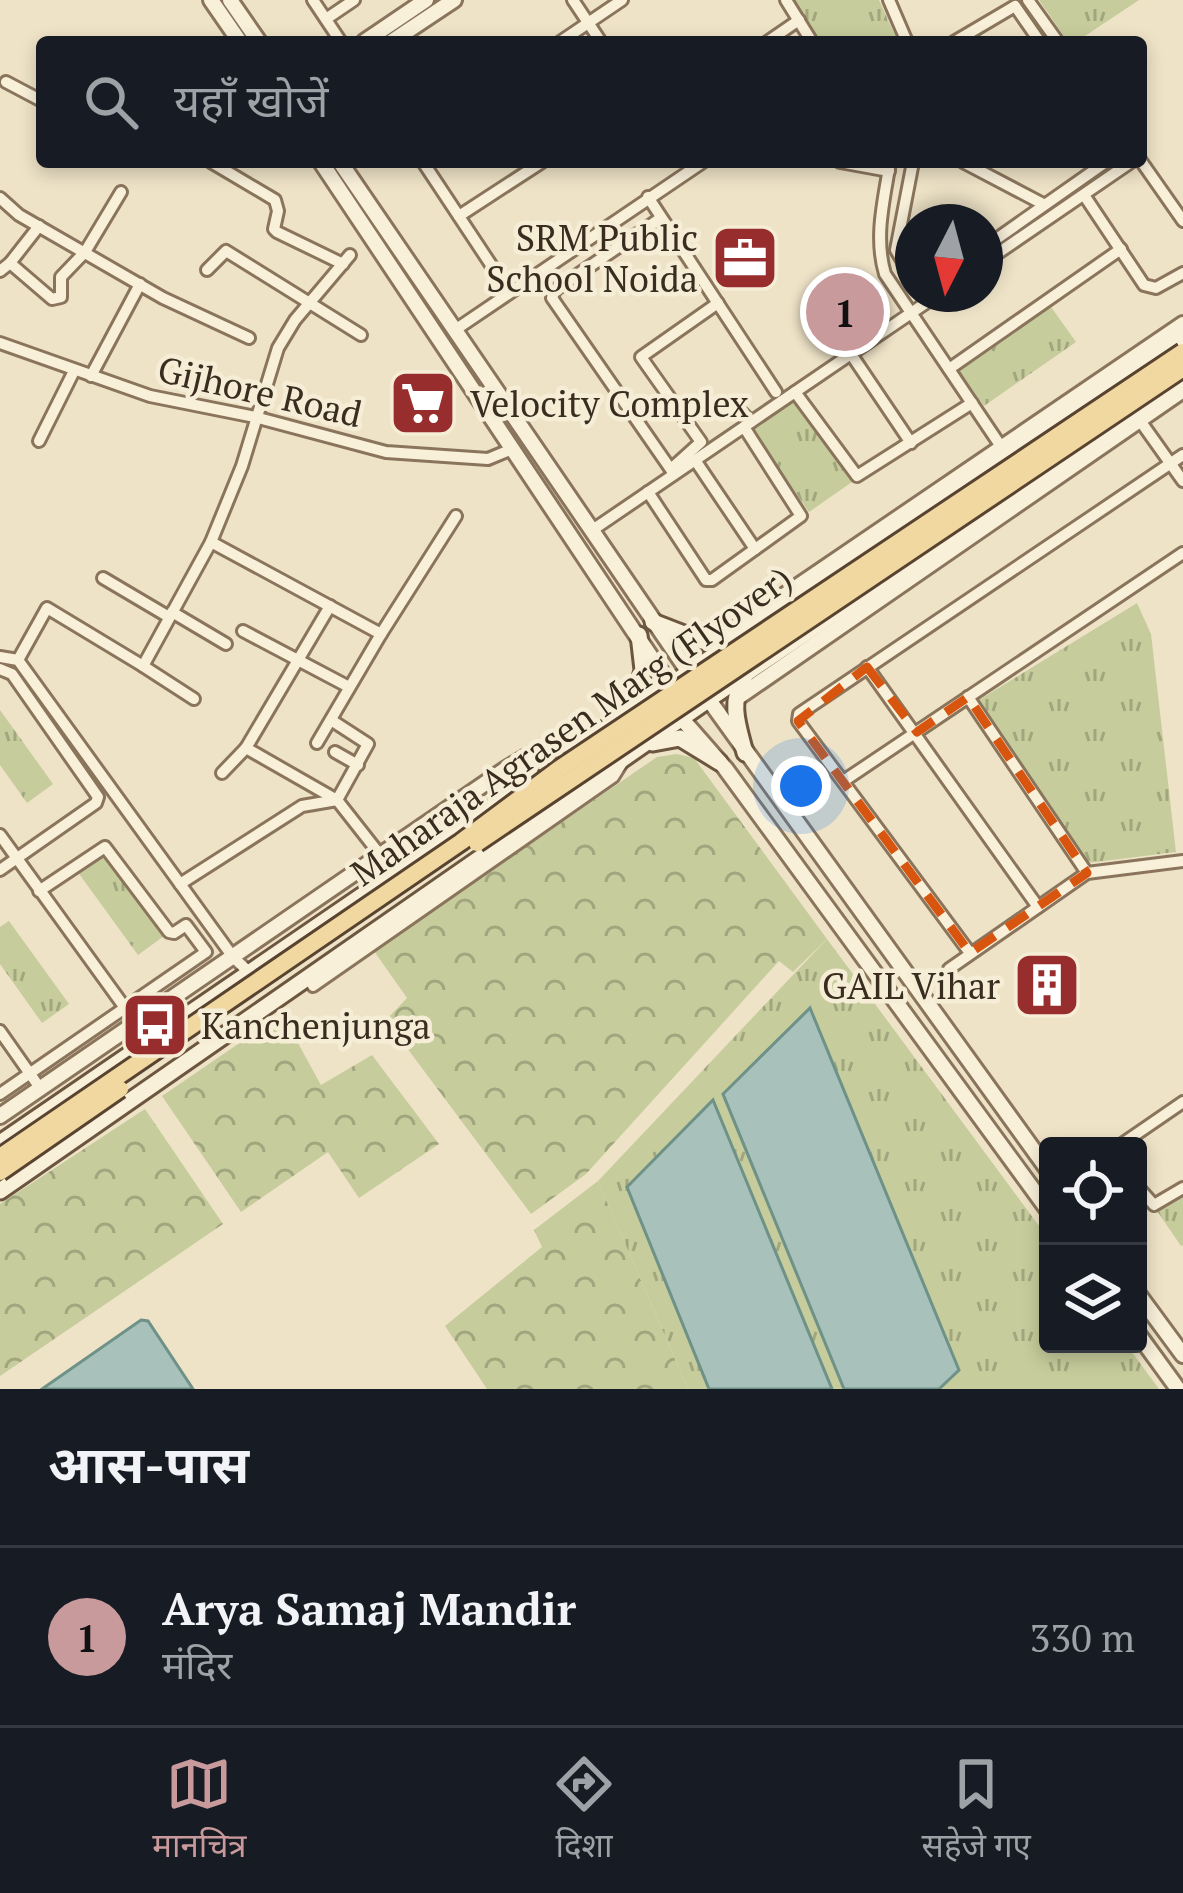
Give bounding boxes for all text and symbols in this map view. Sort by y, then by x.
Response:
search box [36,36,1147,168]
icon: search [78,69,144,135]
text: यहाँ खोजें [174,70,328,130]
north arrow [895,204,1003,312]
place label: SRM Public School Noida [486,214,698,302]
office icon: SRM Public School Noida [710,223,780,293]
pin: 1 [806,267,884,357]
street label: Gijhore Road [153,345,367,437]
supermarket icon: Velocity Complex [388,368,458,438]
place label: Velocity Complex [470,380,749,427]
street label: Maharaja Agrasen Marg (Flyover) [341,554,801,896]
your location [771,756,831,816]
building icon: GAIL Vihar [1012,950,1082,1020]
place label: GAIL Vihar [822,962,1000,1009]
bus stop icon: Kanchenjunga [120,990,190,1060]
place label: Kanchenjunga [201,1002,431,1049]
map controls [1039,1137,1147,1353]
button: locate [1039,1137,1147,1245]
button: layers [1039,1245,1147,1353]
text: आस-पास [48,1430,249,1498]
text: Arya Samaj Mandir [162,1578,576,1638]
text: 1 [76,1611,98,1663]
text: 330 m [1030,1611,1135,1663]
text: मंदिर [162,1638,232,1690]
tab: मानचित्र [152,1751,247,1870]
tab: दिशा [551,1751,617,1870]
tab: सहेजे गए [922,1751,1031,1870]

